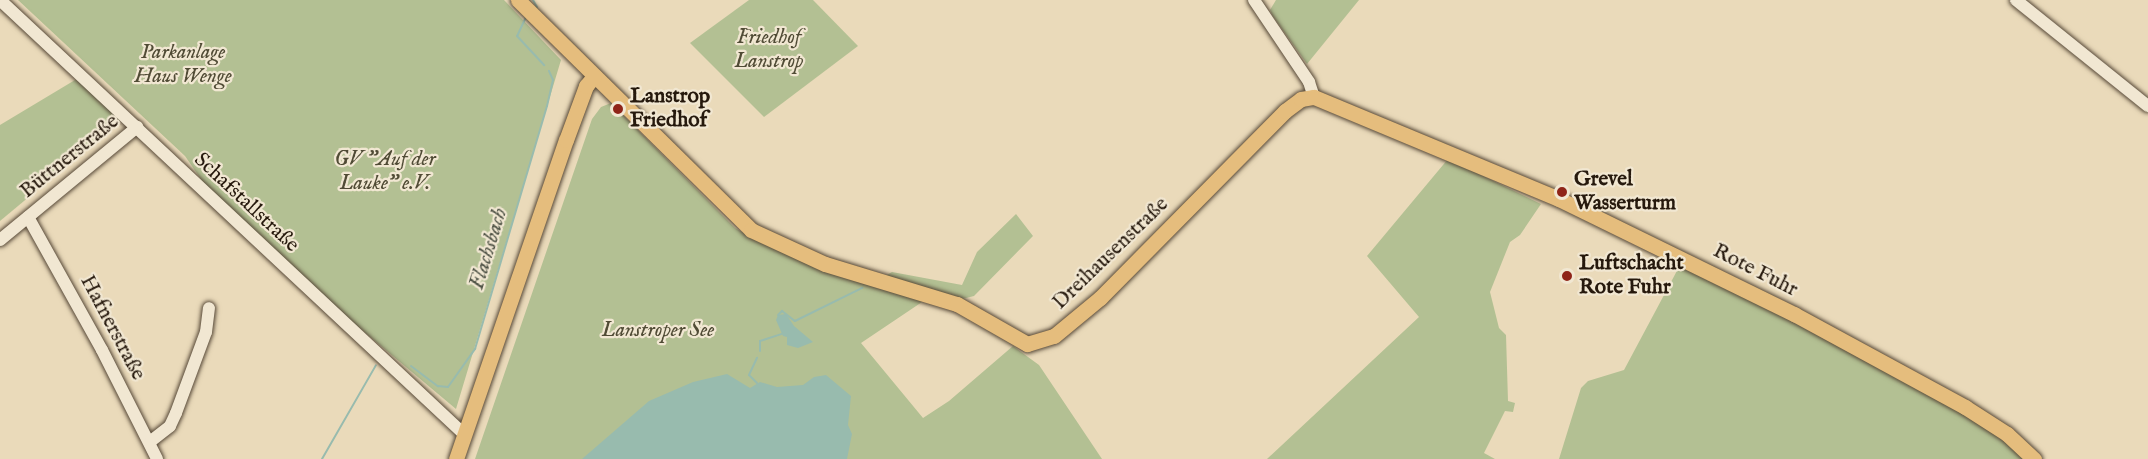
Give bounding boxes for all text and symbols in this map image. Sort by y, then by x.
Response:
park label: Friedhof Lanstrop [735,25,803,75]
park label: Parkanlage Haus Wenge [134,40,232,90]
place label: Lanstrop Friedhof [630,84,710,134]
marker: Lanstrop Friedhof [611,102,625,116]
street label: Büttnerstraße [16,110,124,204]
park label: GV "Auf der Lauke" e.V. [334,147,436,197]
street label: Schafstallstraße [188,148,304,258]
place label: Grevel Wasserturm [1574,167,1676,217]
marker: Grevel Wasserturm [1555,185,1569,199]
street label: Dreihausenstraße [1048,192,1174,316]
water label: Flachsbach [464,205,514,293]
street label: Rote Fuhr [1708,239,1802,303]
place label: Luftschacht Rote Fuhr [1579,251,1684,301]
marker: Luftschacht Rote Fuhr [1560,269,1574,283]
street label: Hafnerstraße [74,271,150,385]
park label: Lanstroper See [602,318,714,344]

